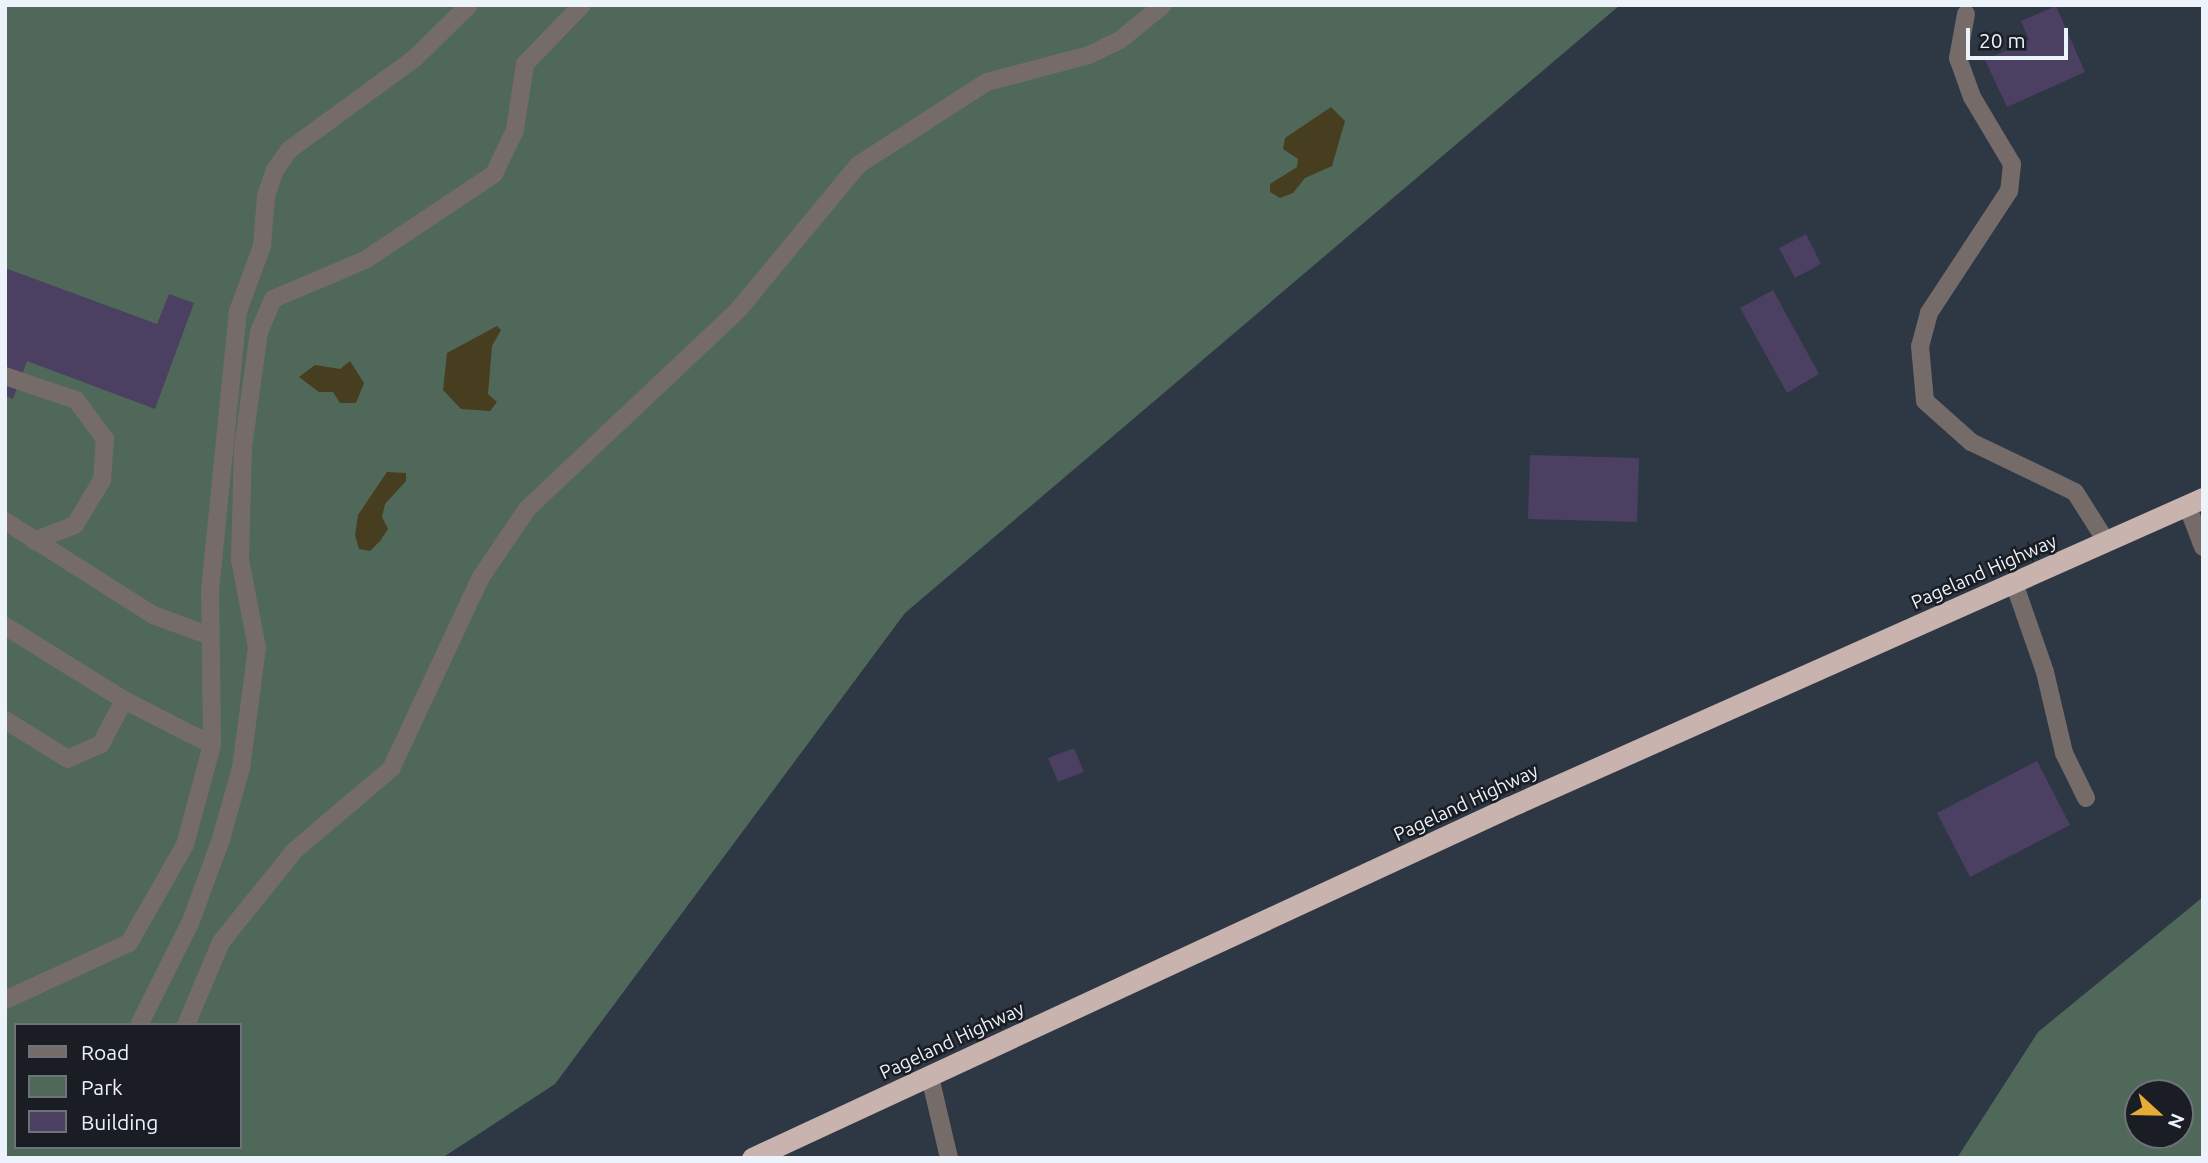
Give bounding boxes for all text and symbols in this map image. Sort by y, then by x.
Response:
scale bar [1970,14,2072,58]
text: 20 m [1979,28,2026,52]
street label: Pageland Highway [1908,530,2060,614]
street label: Pageland Highway [1390,760,1542,846]
street label: Pageland Highway [876,998,1028,1084]
legend [14,1023,242,1149]
text: Road [81,1040,129,1064]
text: Park [81,1075,123,1099]
north arrow [2124,1079,2194,1149]
text: Building [81,1110,158,1134]
text: N [2164,1110,2189,1132]

